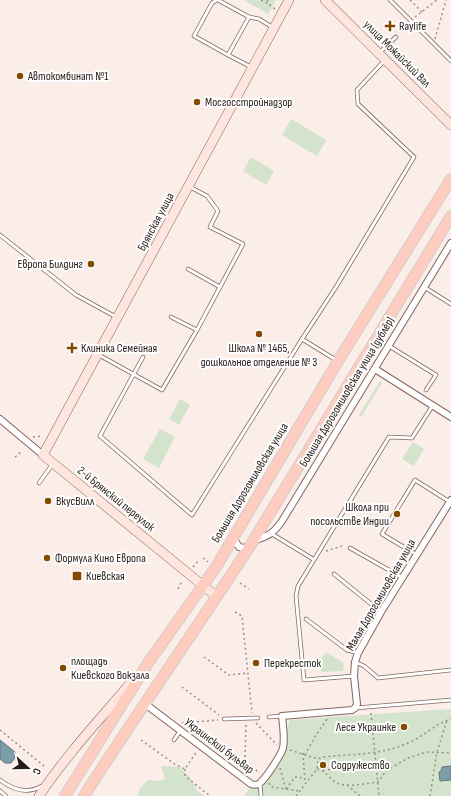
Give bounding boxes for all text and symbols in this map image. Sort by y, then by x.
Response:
street label: улица Можайский Вал [360,17,434,91]
place label: Raylife [399,19,426,34]
marker: Raylife [384,20,396,32]
place label: Автокомбинат №1 [27,69,109,84]
marker: Автокомбинат №1 [15,71,25,81]
place label: Мосгосстройнадзор [205,95,292,110]
marker: Мосгосстройнадзор [192,97,202,107]
street label: Брянская улица [134,190,178,254]
place label: Европа Билдинг [18,257,83,272]
marker: Европа Билдинг [86,259,96,269]
street label: Большая Дорогомиловская улица (дублёр) [296,314,398,470]
marker: Школа № 1465, дошкольное отделение № 3 [254,329,264,339]
place label: Клиника Семейная [81,341,158,356]
place label: Школа № 1465, дошкольное отделение № 3 [201,341,317,370]
marker: Клиника Семейная [66,342,78,354]
street label: Большая Дорогомиловская улица [208,420,292,546]
street label: 2-й Брянский переулок [74,463,158,535]
place label: ВкусВилл [56,494,95,509]
marker: ВкусВилл [43,496,53,506]
place label: Школа при посольстве Индии [310,500,389,529]
marker: Школа при посольстве Индии [392,509,402,519]
street label: Малая Дорогомиловская улица [343,536,419,654]
place label: Формула Кино Европа [55,551,146,566]
marker: Формула Кино Европа [42,553,52,563]
place label: Киевская [86,569,125,584]
marker: Киевская [71,570,83,582]
place label: площадь Киевского Вокзала [71,654,150,683]
place label: Перекресток [264,656,321,671]
marker: Перекресток [251,658,261,668]
marker: площадь Киевского Вокзала [58,663,68,673]
street label: Украинский бульвар [181,715,257,777]
place label: Лесе Украинке [335,720,396,735]
marker: Лесе Украинке [399,722,409,732]
north arrow [8,748,48,788]
place label: Содружество [331,758,390,773]
marker: Содружество [318,760,328,770]
text: С [30,766,44,777]

